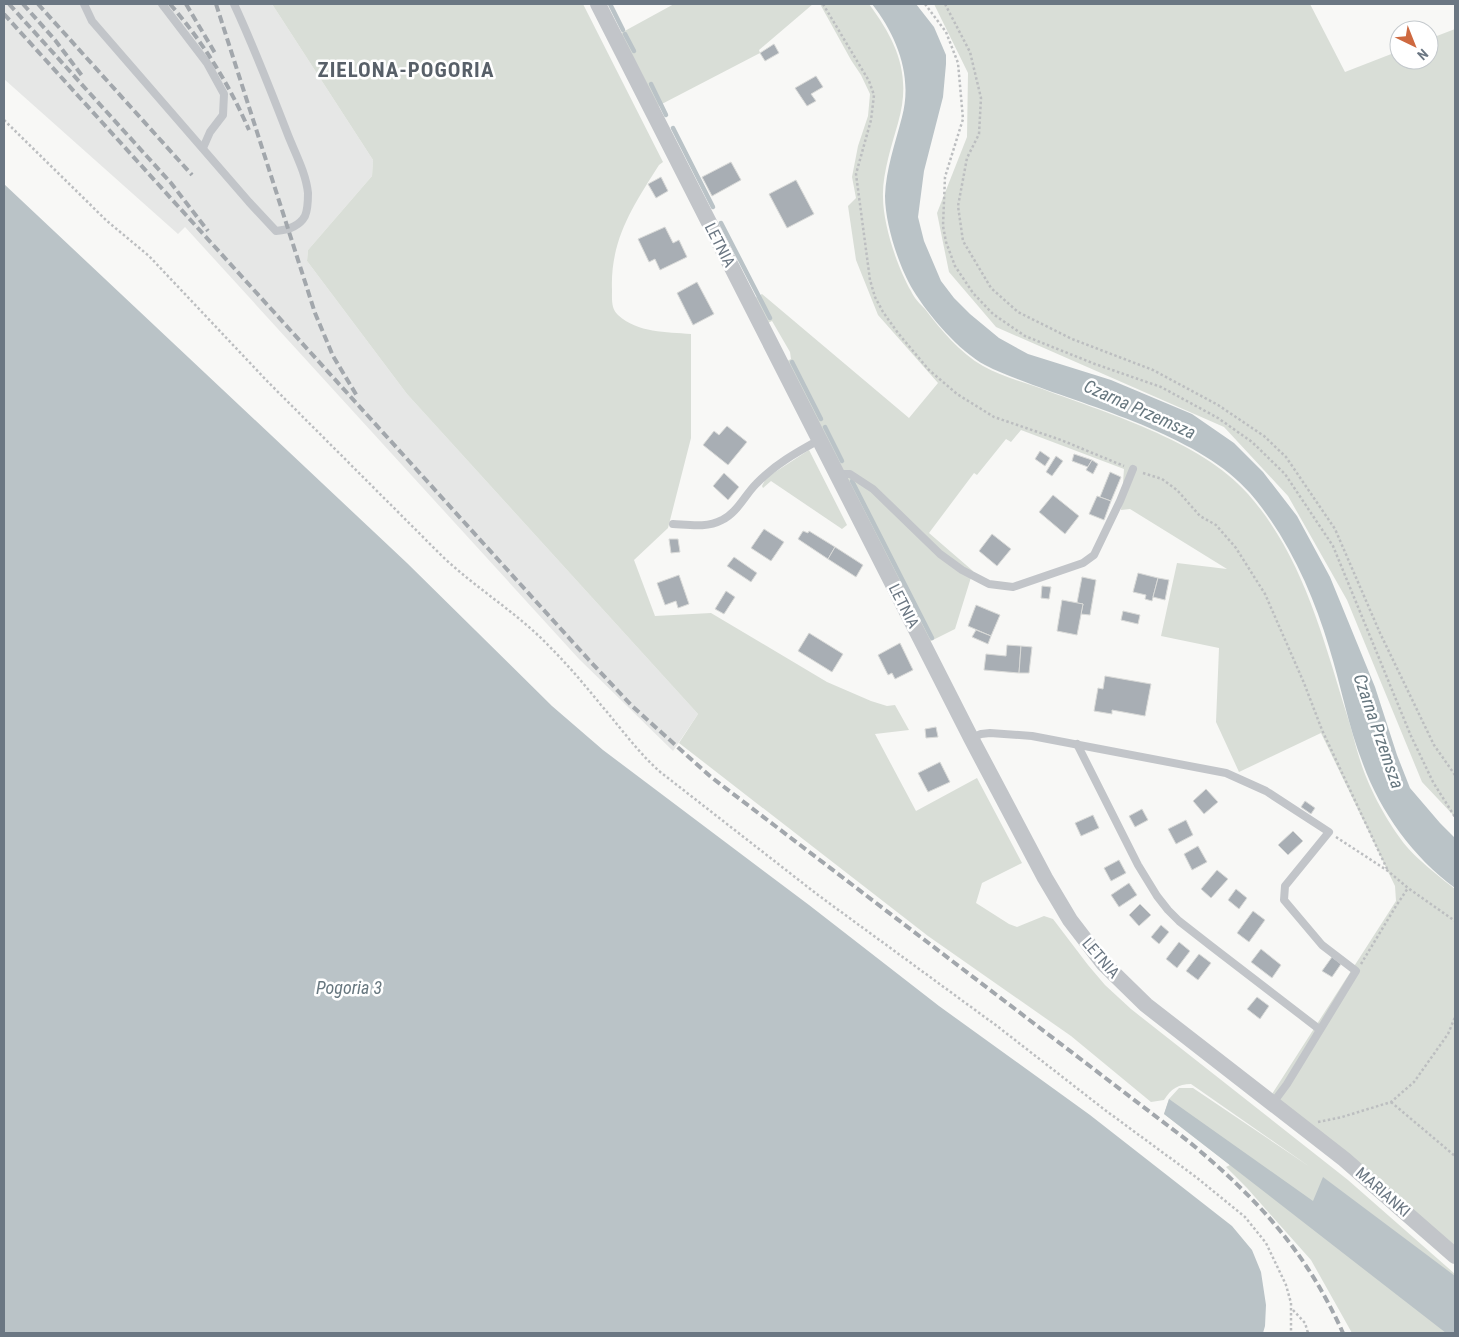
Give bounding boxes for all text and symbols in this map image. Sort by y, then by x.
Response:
north arrow [1389,20,1439,70]
text: N [1414,46,1431,63]
district label: ZIELONA-POGORIA [318,58,494,82]
street label: LETNIA [701,220,739,270]
water label: Czarna Przemsza [1081,375,1199,443]
street label: LETNIA [885,581,923,631]
water label: Czarna Przemsza [1350,671,1408,791]
street label: LETNIA [1078,934,1124,982]
water label: Pogoria 3 [316,977,382,998]
street label: MARIANKI [1352,1163,1414,1221]

